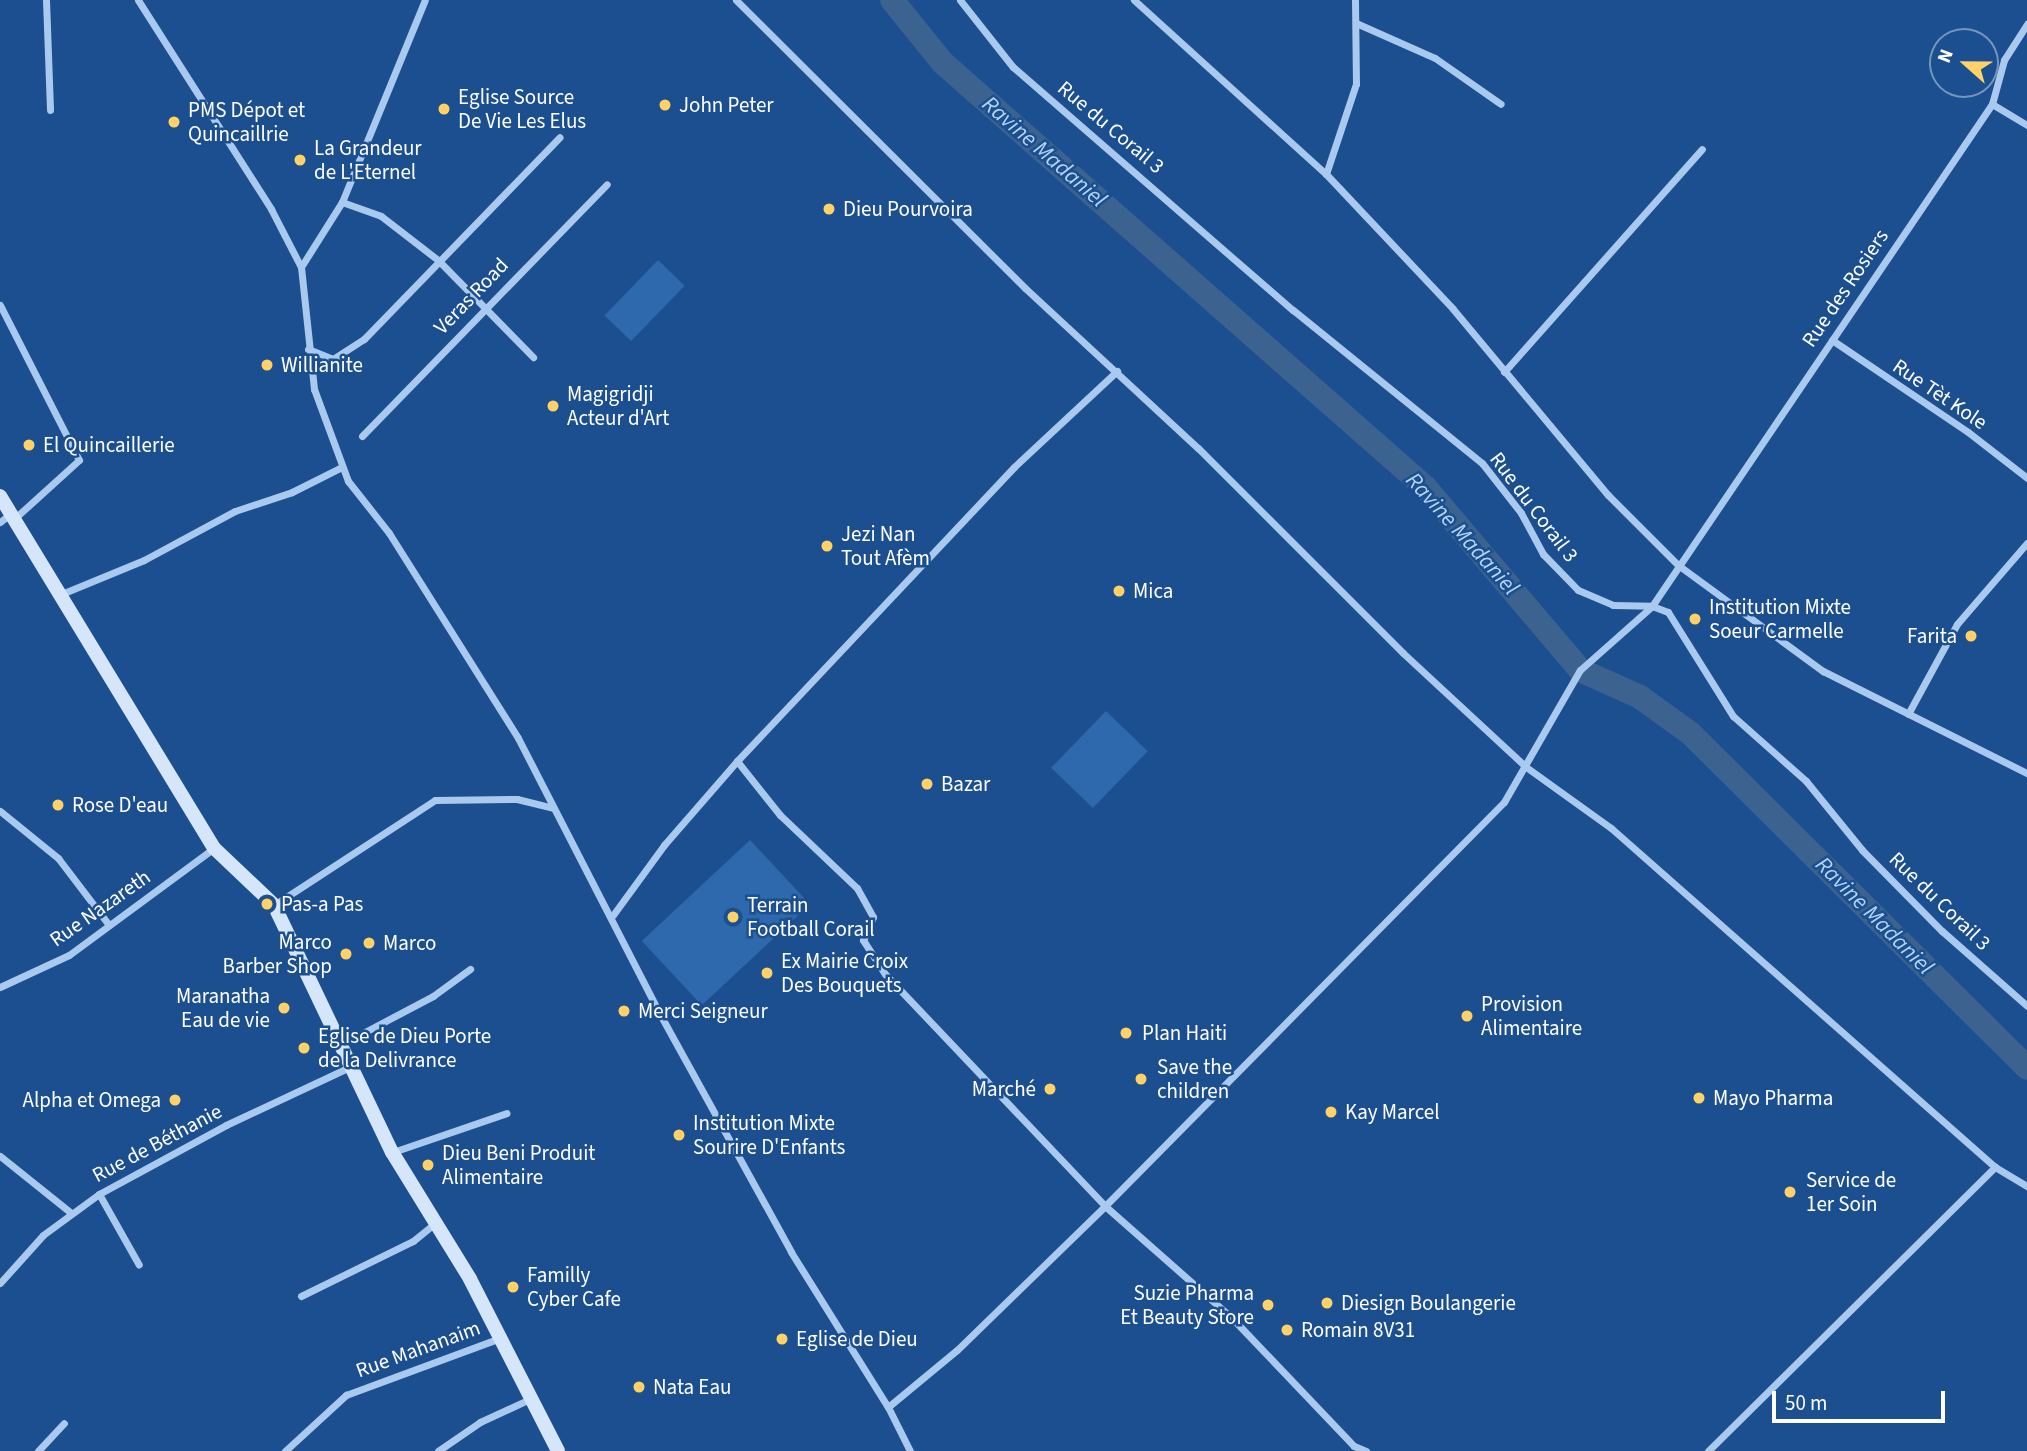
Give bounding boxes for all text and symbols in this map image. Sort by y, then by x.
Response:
north arrow [1929,28,1999,98]
text: N [1931,45,1961,67]
street label: Rue du Corail 3 [1053,75,1169,179]
place label: Eglise Source De Vie Les Elus [458,84,586,134]
water label: Ravine Madaniel [976,90,1112,214]
place label: John Peter [679,92,774,118]
place label: PMS Dépot et Quincaillrie [188,97,305,147]
marker: John Peter [657,97,673,113]
marker: Eglise Source De Vie Les Elus [436,101,452,117]
marker: PMS Dépot et Quincaillrie [166,114,182,130]
place label: La Grandeur de L'Eternel [314,135,422,185]
marker: La Grandeur de L'Eternel [292,152,308,168]
place label: Dieu Pourvoira [843,196,973,222]
marker: Dieu Pourvoira [821,201,837,217]
street label: Rue des Rosiers [1796,224,1894,352]
street label: Veras Road [428,253,514,339]
place label: Willianite [281,352,363,378]
street label: Rue Tèt Kole [1888,353,1992,435]
marker: Willianite [259,357,275,373]
place label: Magigridji Acteur d'Art [567,381,669,431]
marker: Magigridji Acteur d'Art [545,398,561,414]
place label: El Quincaillerie [43,432,175,458]
marker: El Quincaillerie [21,437,37,453]
street label: Rue du Corail 3 [1484,447,1584,567]
water label: Ravine Madaniel [1400,467,1524,601]
place label: Jezi Nan Tout Afèm [841,521,930,571]
marker: Jezi Nan Tout Afèm [819,538,835,554]
place label: Mica [1133,578,1173,604]
marker: Mica [1111,583,1127,599]
place label: Institution Mixte Soeur Carmelle [1709,594,1851,644]
marker: Institution Mixte Soeur Carmelle [1687,611,1703,627]
place label: Farita [1907,623,1957,649]
marker: Farita [1963,628,1979,644]
place label: Bazar [941,771,990,797]
marker: Bazar [919,776,935,792]
place label: Rose D'eau [72,792,168,818]
marker: Rose D'eau [50,797,66,813]
street label: Rue du Corail 3 [1884,846,1996,956]
water label: Ravine Madaniel [1809,851,1939,981]
street label: Rue Nazareth [45,864,155,952]
place label: Pas-a Pas [281,891,363,917]
place label: Terrain Football Corail [747,892,875,942]
marker: Pas-a Pas [259,896,275,912]
marker: Terrain Football Corail [725,909,741,925]
place label: Marco Barber Shop [223,929,332,979]
place label: Marco [383,930,436,956]
marker: Marco [361,935,377,951]
marker: Marco Barber Shop [338,946,354,962]
place label: Ex Mairie Croix Des Bouquets [781,948,908,998]
marker: Ex Mairie Croix Des Bouquets [759,965,775,981]
place label: Maranatha Eau de vie [176,983,270,1033]
place label: Provision Alimentaire [1481,991,1582,1041]
place label: Merci Seigneur [638,998,768,1024]
marker: Maranatha Eau de vie [276,1000,292,1016]
marker: Merci Seigneur [616,1003,632,1019]
marker: Provision Alimentaire [1459,1008,1475,1024]
place label: Plan Haiti [1142,1020,1227,1046]
place label: Eglise de Dieu Porte de la Delivrance [318,1023,491,1073]
marker: Plan Haiti [1116,1023,1136,1043]
marker: Eglise de Dieu Porte de la Delivrance [296,1040,312,1056]
place label: Save the children [1157,1054,1232,1104]
marker: Save the children [1131,1069,1151,1089]
place label: Marché [972,1076,1036,1102]
marker: Marché [1042,1081,1058,1097]
place label: Mayo Pharma [1713,1085,1833,1111]
place label: Alpha et Omega [22,1087,161,1113]
marker: Mayo Pharma [1691,1090,1707,1106]
marker: Alpha et Omega [167,1092,183,1108]
street label: Rue de Béthanie [88,1098,226,1188]
place label: Kay Marcel [1345,1099,1440,1125]
marker: Kay Marcel [1323,1104,1339,1120]
place label: Institution Mixte Sourire D'Enfants [693,1110,845,1160]
marker: Institution Mixte Sourire D'Enfants [671,1127,687,1143]
place label: Dieu Beni Produit Alimentaire [442,1140,595,1190]
marker: Dieu Beni Produit Alimentaire [420,1157,436,1173]
place label: Service de 1er Soin [1806,1167,1896,1217]
marker: Service de 1er Soin [1780,1182,1800,1202]
place label: Familly Cyber Cafe [527,1262,621,1312]
marker: Familly Cyber Cafe [505,1279,521,1295]
place label: Suzie Pharma Et Beauty Store [1120,1280,1254,1330]
place label: Diesign Boulangerie [1341,1290,1516,1316]
marker: Diesign Boulangerie [1319,1295,1335,1311]
marker: Suzie Pharma Et Beauty Store [1260,1297,1276,1313]
street label: Rue Mahanaim [352,1315,484,1383]
place label: Romain 8V31 [1301,1317,1415,1343]
marker: Romain 8V31 [1279,1322,1295,1338]
place label: Eglise de Dieu [796,1326,918,1352]
marker: Eglise de Dieu [774,1331,790,1347]
place label: Nata Eau [653,1374,731,1400]
scale bar [1775,1378,1948,1422]
marker: Nata Eau [631,1379,647,1395]
text: 50 m [1785,1388,1827,1418]

